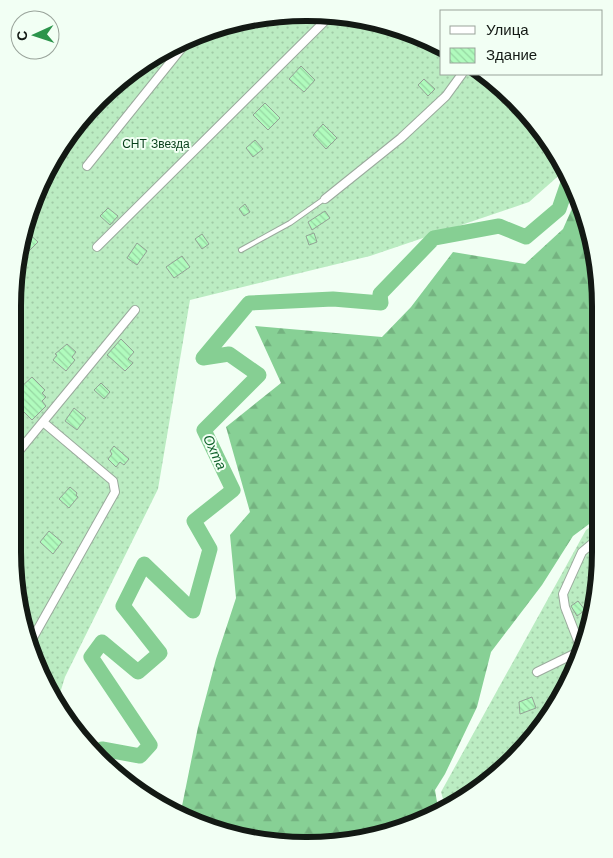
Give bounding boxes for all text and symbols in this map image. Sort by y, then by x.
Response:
north arrow [10,10,60,60]
legend [440,10,603,75]
text: Улица [486,21,529,39]
text: С [14,30,30,41]
text: Здание [486,46,537,64]
park label: СНТ Звезда [122,137,190,151]
water label: Охта [200,432,230,472]

